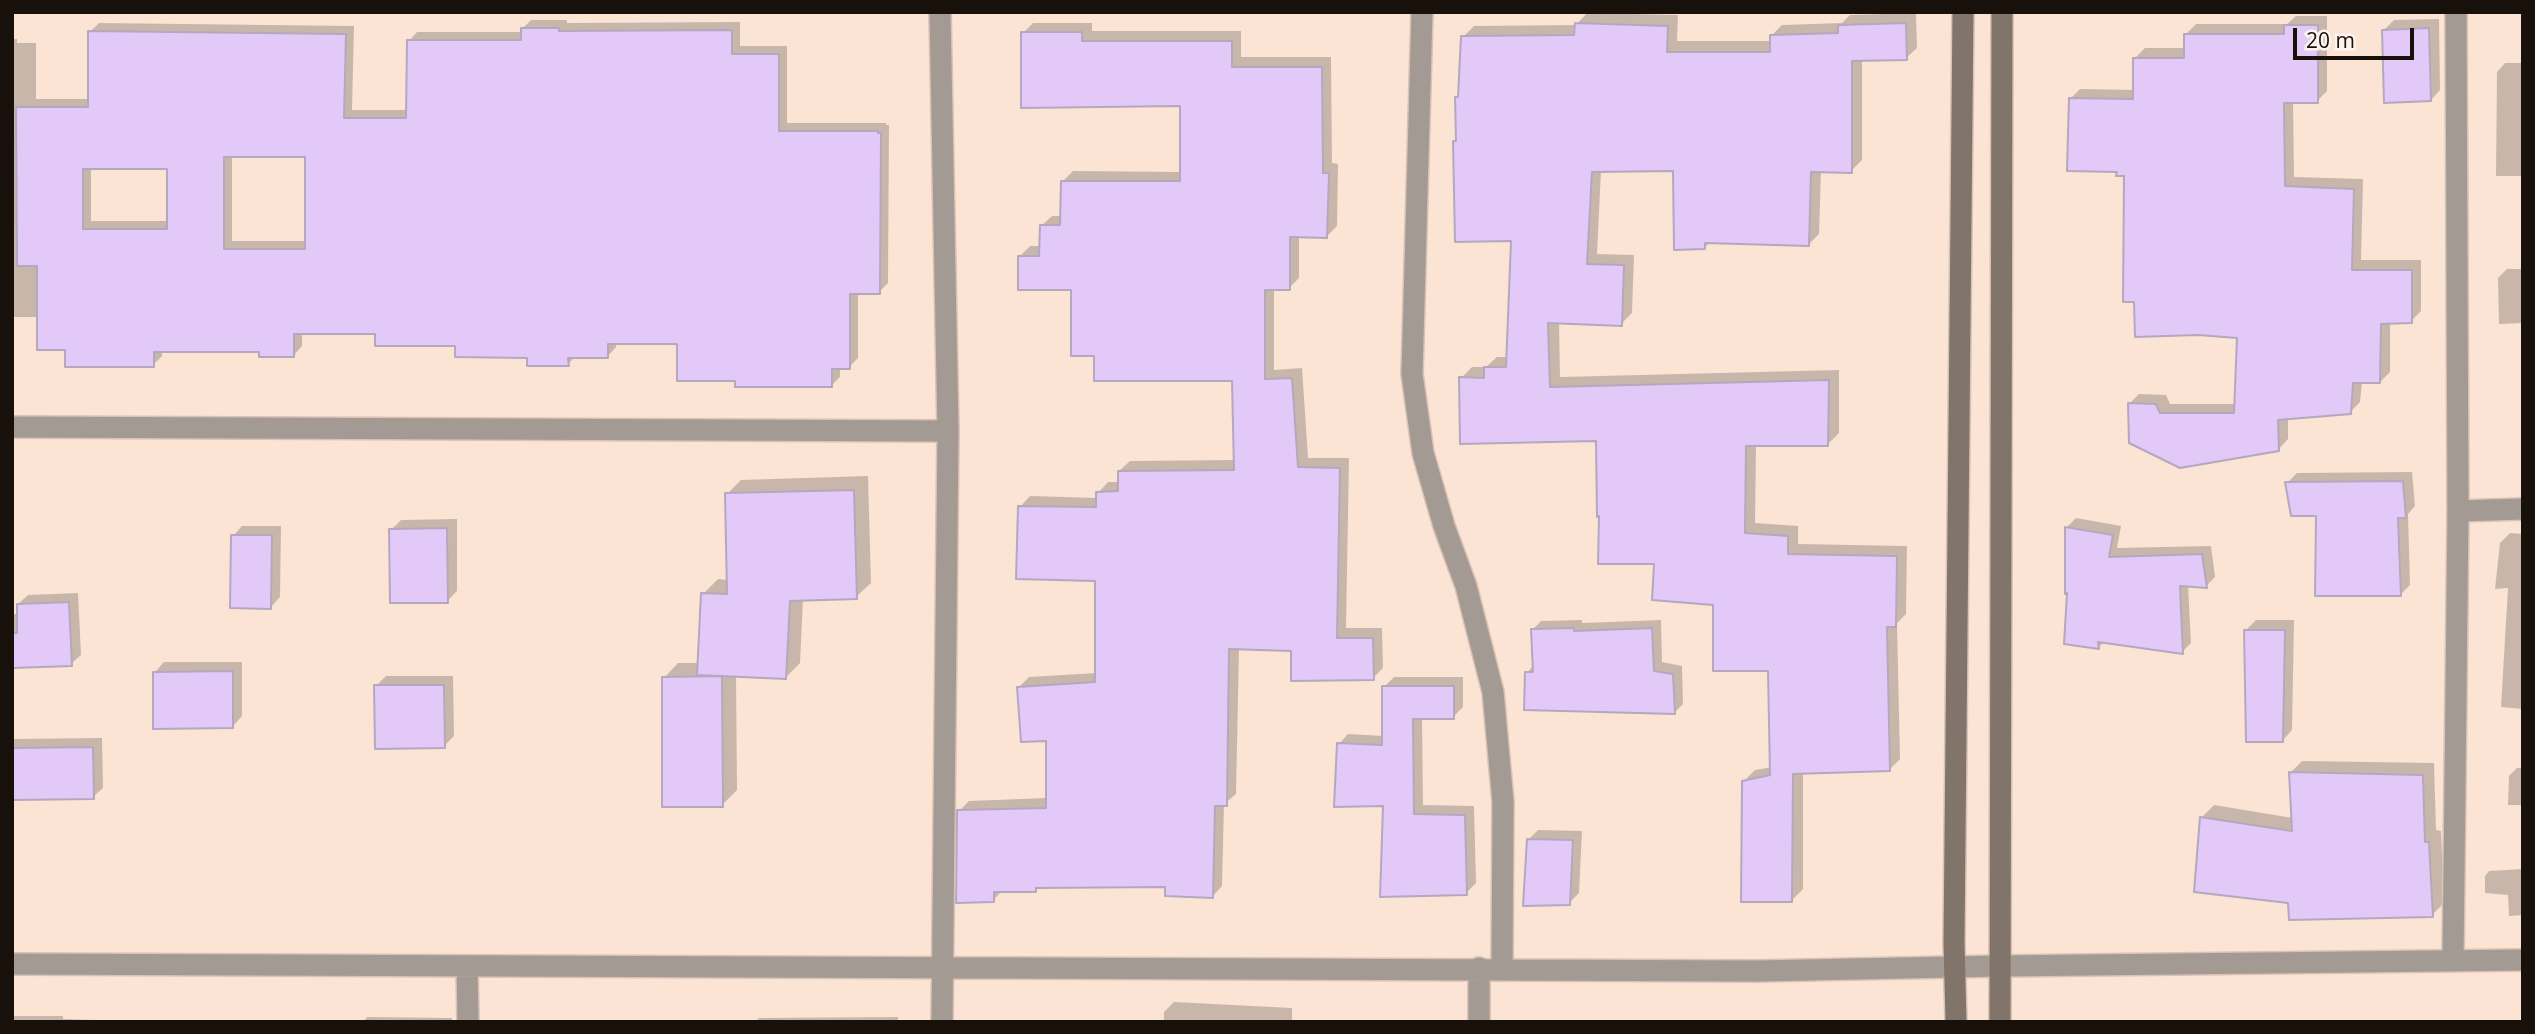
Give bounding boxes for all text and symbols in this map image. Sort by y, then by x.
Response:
scale bar [2297,14,2418,58]
text: 20 m [2306,26,2355,54]

